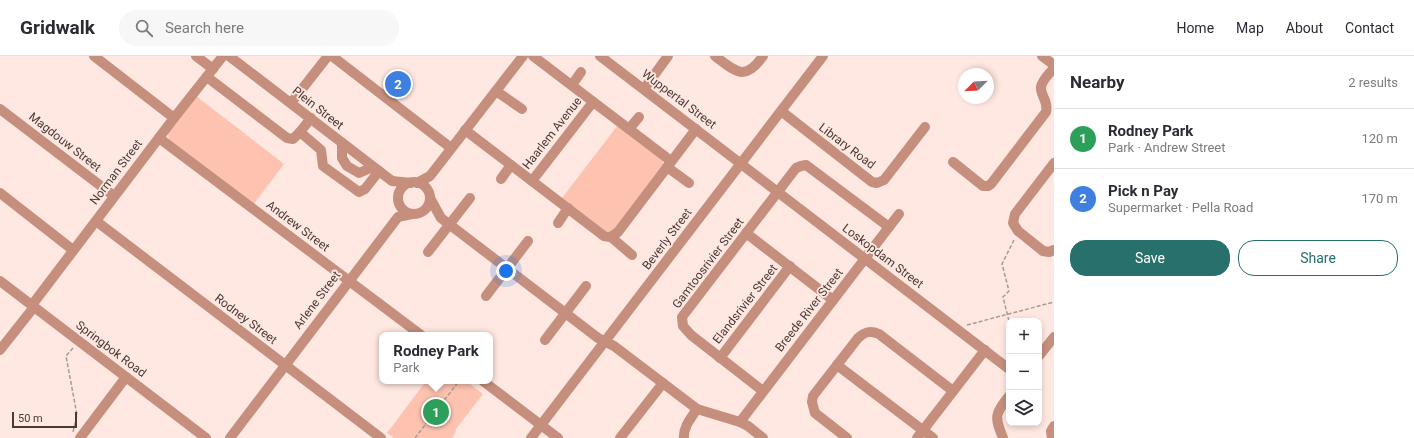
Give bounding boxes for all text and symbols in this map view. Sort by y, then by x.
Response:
search box [119,10,399,46]
text: Gridwalk [20,16,95,39]
icon: search [133,17,155,39]
text: Search here [165,19,244,37]
text: Home [1176,20,1214,36]
text: Map [1236,20,1264,36]
text: About [1286,20,1323,36]
text: Contact [1345,20,1394,36]
street label: Wuppertal Street [639,67,719,132]
north arrow [958,68,994,104]
pin: 2 [385,69,411,99]
text: Nearby [1070,72,1125,92]
text: 2 results [1348,75,1398,90]
street label: Plein Street [290,84,346,132]
street label: Haarlem Avenue [519,94,585,172]
street label: Magdouw Street [26,110,104,175]
street label: Library Road [816,120,878,172]
text: Rodney Park [1108,122,1193,140]
text: 1 [1079,131,1087,146]
text: 120 m [1361,131,1398,146]
street label: Norman Street [87,137,145,207]
text: Park · Andrew Street [1108,140,1226,155]
text: Pick n Pay [1108,182,1178,200]
text: 2 [1079,191,1087,206]
text: 170 m [1361,191,1398,206]
street label: Andrew Street [264,198,332,254]
text: Supermarket · Pella Road [1108,200,1253,215]
street label: Beverly Street [639,206,695,272]
street label: Gamtoosrivier Street [669,215,747,311]
street label: Loskopdam Street [840,221,926,291]
button: Save [1070,240,1230,276]
button: Share [1238,240,1398,276]
your location [496,261,516,281]
street label: Elandsrivier Street [710,262,780,346]
street label: Breede River Street [772,266,846,354]
street label: Arlene Street [291,268,343,332]
street label: Rodney Street [212,291,280,347]
street label: Springbok Road [73,318,149,380]
map controls [1006,318,1042,426]
button: + [1006,318,1042,354]
popup [379,332,493,384]
text: Rodney Park [393,342,479,360]
button: − [1006,354,1042,390]
text: Park [393,360,420,375]
button: layers [1006,390,1042,426]
pin: 1 [423,397,449,427]
scale bar [12,410,77,429]
text: 50 m [18,412,43,425]

